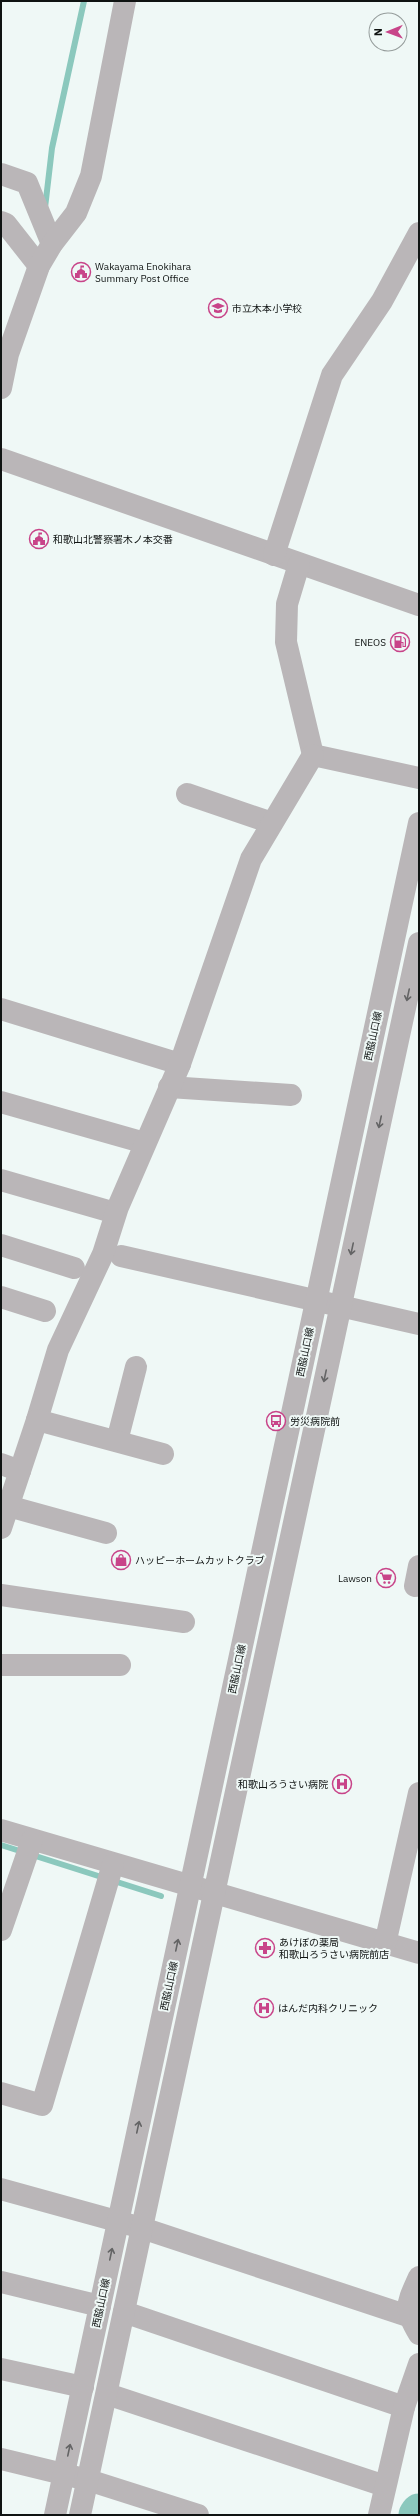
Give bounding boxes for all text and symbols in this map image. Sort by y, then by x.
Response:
north arrow [368,12,408,52]
text: N [371,28,385,36]
place label: Wakayama Enokihara Summary Post Office [95,260,192,285]
public building icon: Wakayama Enokihara Summary Post Office [70,261,92,283]
school or university icon: 市立木本小学校 [207,297,229,319]
place label: 市立木本小学校 [232,302,302,315]
public building icon: 和歌山北警察署木ノ本交番 [28,528,50,550]
place label: 和歌山北警察署木ノ本交番 [53,533,173,546]
fuel station icon: ENEOS [389,631,411,653]
place label: ENEOS [354,636,386,649]
one-way arrow [403,988,411,1001]
street label: 西脇山口線 [361,1010,385,1062]
one-way arrow [376,1115,384,1128]
one-way arrow [348,1242,356,1255]
street label: 西脇山口線 [293,1326,317,1378]
one-way arrow [321,1370,329,1383]
bus stop icon: 労災病院前 [265,1410,287,1432]
place label: 労災病院前 [290,1415,340,1428]
shop icon: ハッピーホームカットクラブ [110,1549,132,1571]
place label: ハッピーホームカットクラブ [135,1554,265,1567]
supermarket icon: Lawson [375,1567,397,1589]
place label: Lawson [338,1572,372,1585]
street label: 西脇山口線 [225,1643,249,1695]
hospital icon: 和歌山ろうさい病院 [331,1773,353,1795]
place label: 和歌山ろうさい病院 [238,1778,328,1791]
place label: あけぼの薬局 和歌山ろうさい病院前店 [279,1936,389,1961]
pharmacy icon: あけぼの薬局 和歌山ろうさい病院前店 [254,1937,276,1959]
one-way arrow [174,1939,182,1952]
street label: 西脇山口線 [157,1960,181,2012]
hospital icon: はんだ内科クリニック [253,1997,275,2019]
place label: はんだ内科クリニック [278,2002,378,2015]
one-way arrow [135,2121,143,2134]
one-way arrow [108,2248,116,2261]
street label: 西脇山口線 [89,2277,113,2329]
one-way arrow [66,2443,74,2456]

